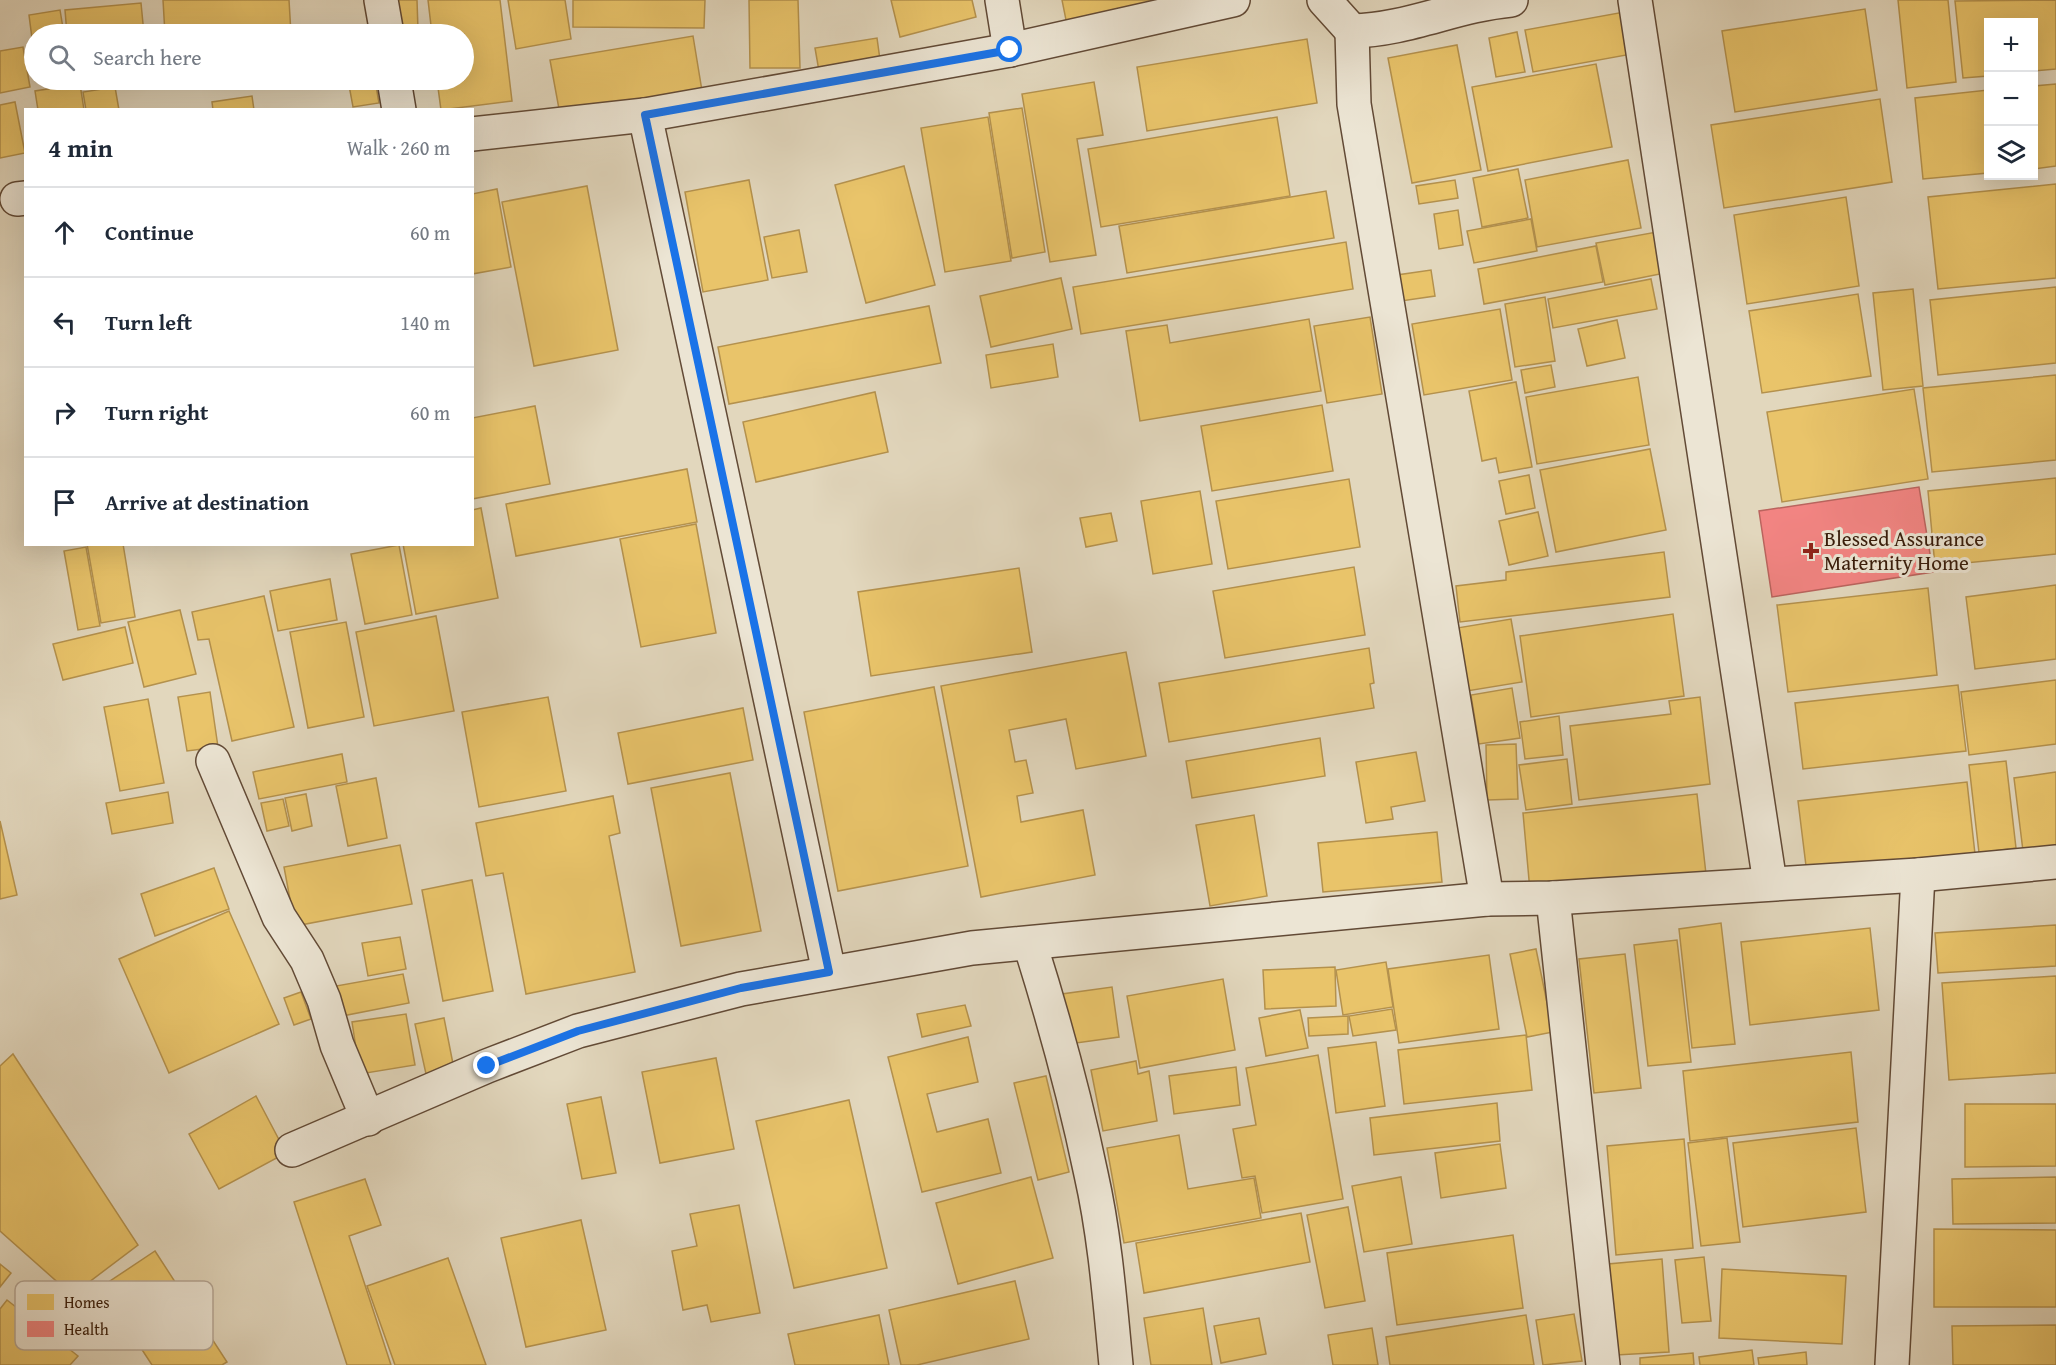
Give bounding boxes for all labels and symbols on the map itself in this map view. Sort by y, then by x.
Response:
route start [996,36,1022,62]
place label: Blessed Assurance Maternity Home [1824,523,1984,578]
marker: Blessed Assurance Maternity Home [1802,542,1820,560]
route end [473,1052,499,1078]
legend [15,1281,213,1350]
text: Homes [64,1290,110,1314]
text: Health [64,1317,109,1341]

